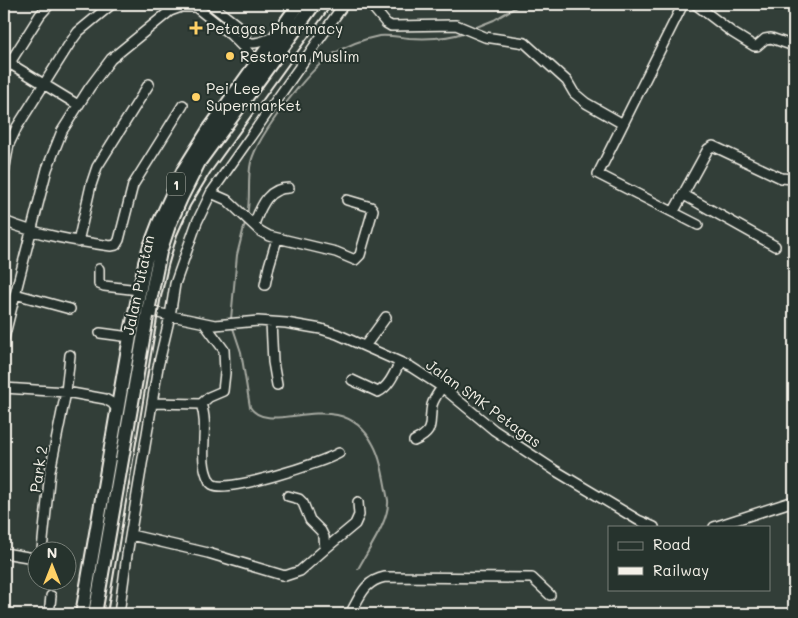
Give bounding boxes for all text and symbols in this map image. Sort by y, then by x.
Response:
place label: Petagas Pharmacy [206,18,343,38]
marker: Petagas Pharmacy [190,22,202,34]
place label: Restoran Muslim [240,46,359,66]
marker: Restoran Muslim [224,50,236,62]
place label: Pei Lee Supermarket [206,78,301,115]
marker: Pei Lee Supermarket [190,91,202,103]
road number: 1 [167,172,185,195]
street label: Jalan Putatan [118,233,158,337]
street label: Jalan SMK Petagas [422,354,546,452]
street label: Park 2 [24,444,52,494]
legend [608,526,770,590]
text: Road [653,534,690,554]
north arrow [28,540,78,590]
text: N [47,543,57,562]
text: Railway [653,560,709,580]

